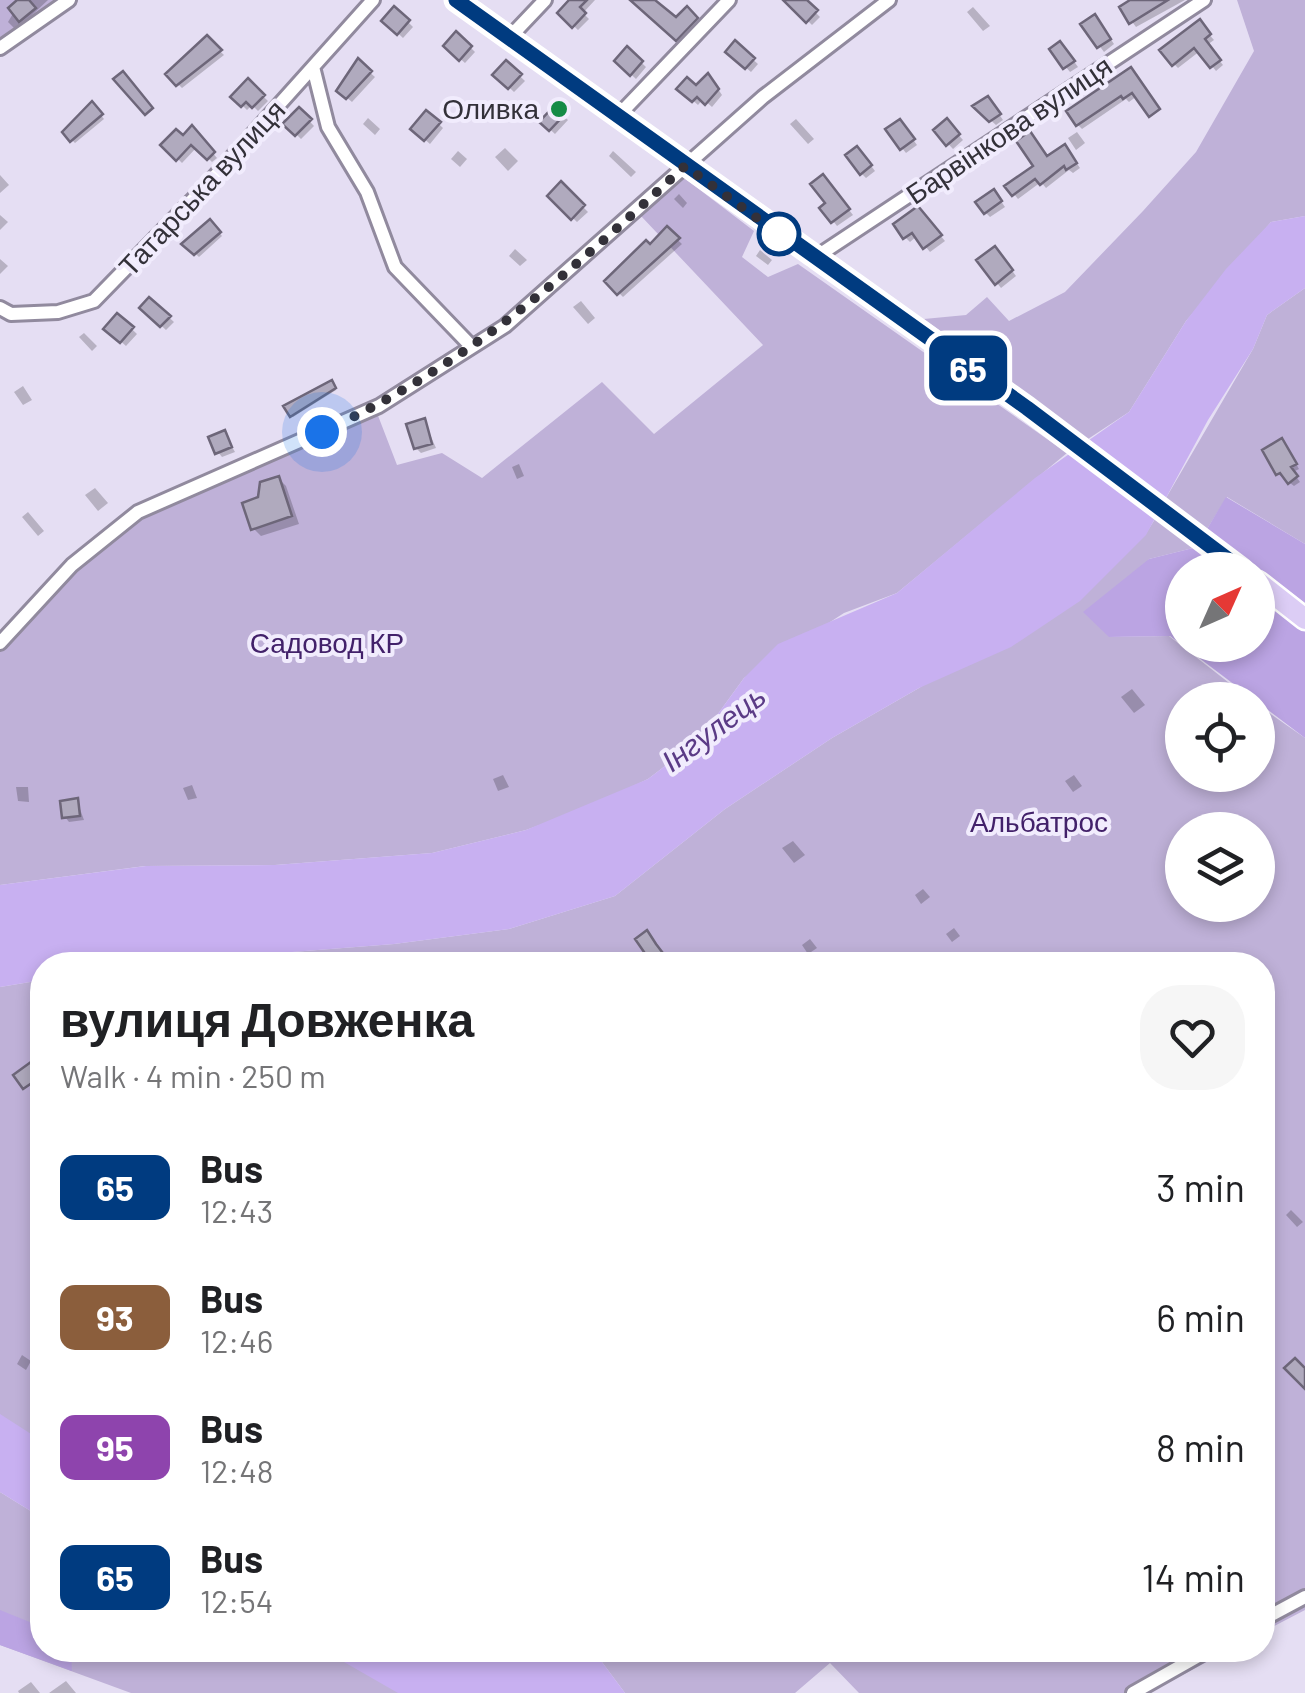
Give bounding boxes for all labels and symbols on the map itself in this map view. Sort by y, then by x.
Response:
street label: Барвінкова вулиця [899,48,1118,211]
place label: Оливка [442,91,539,125]
street label: Татарська вулиця [111,92,291,282]
marker: Оливка [548,98,570,120]
unlabelled marker [758,213,800,255]
line badge: 65 [923,336,1013,400]
your location [297,407,347,457]
north arrow [1165,552,1275,662]
park label: Садовод КР [250,625,404,659]
water label: Інгулець [654,677,772,778]
park label: Альбатрос [970,804,1108,838]

